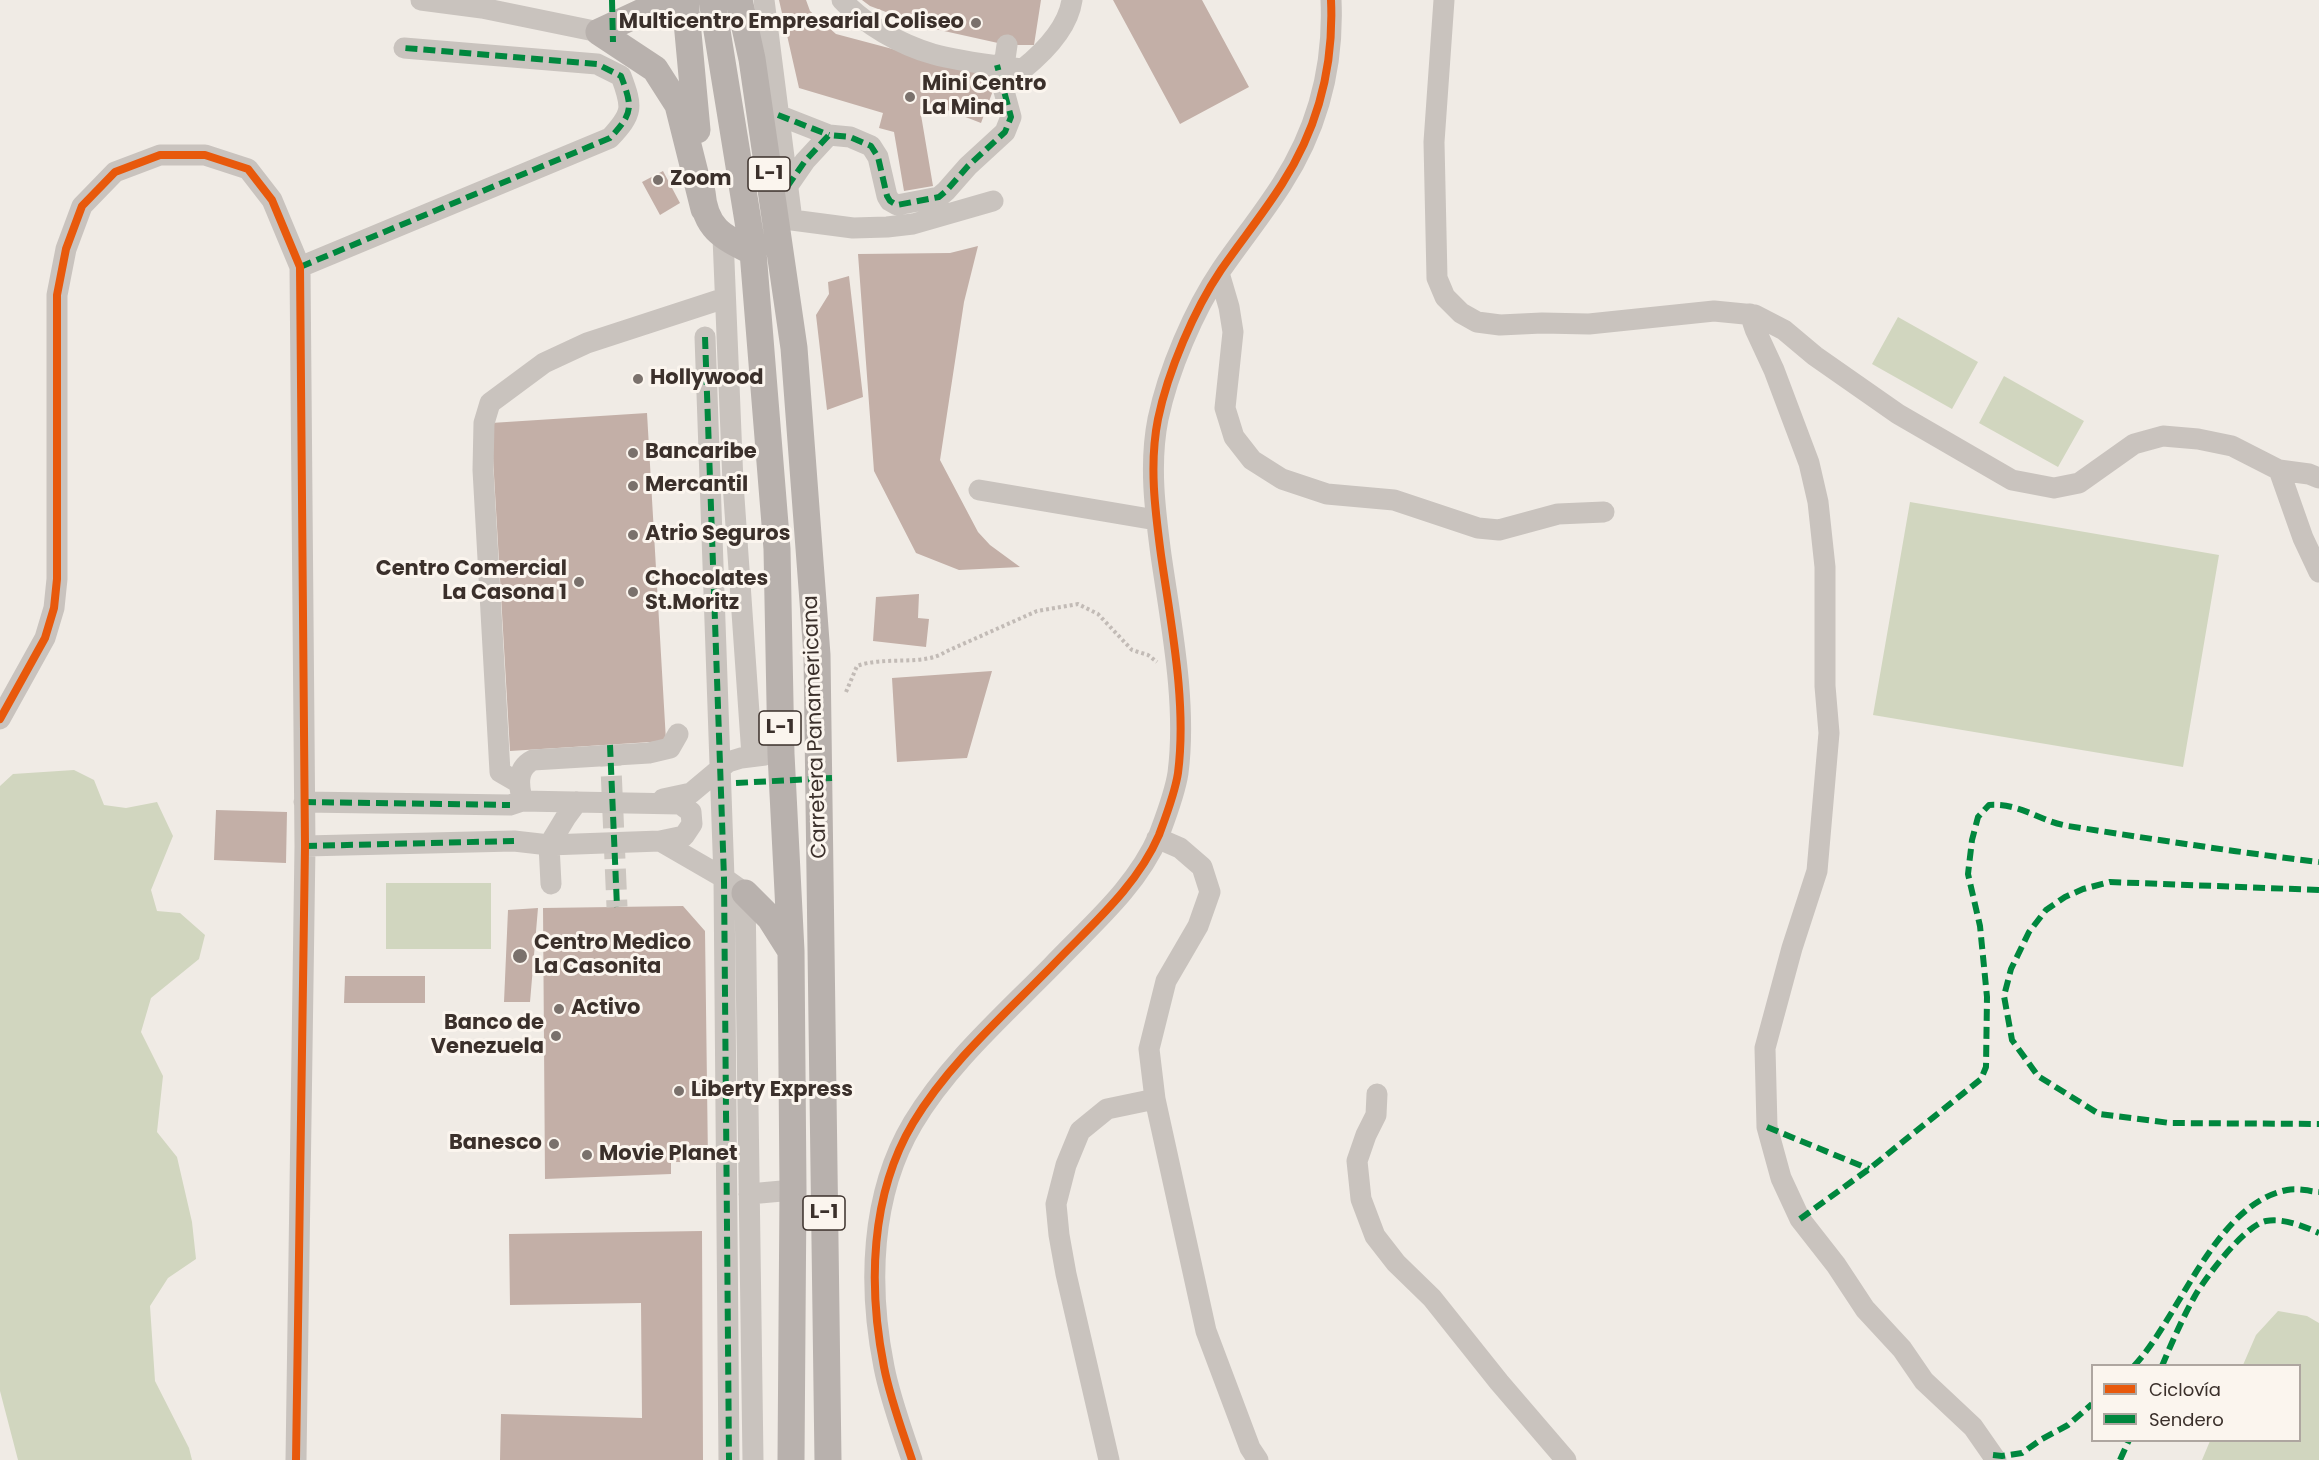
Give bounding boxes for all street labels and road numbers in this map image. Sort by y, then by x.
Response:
road number: L-1 [748,157,790,191]
street label: Carretera Panamericana [799,595,833,859]
road number: L-1 [759,711,801,745]
road number: L-1 [803,1196,845,1230]

